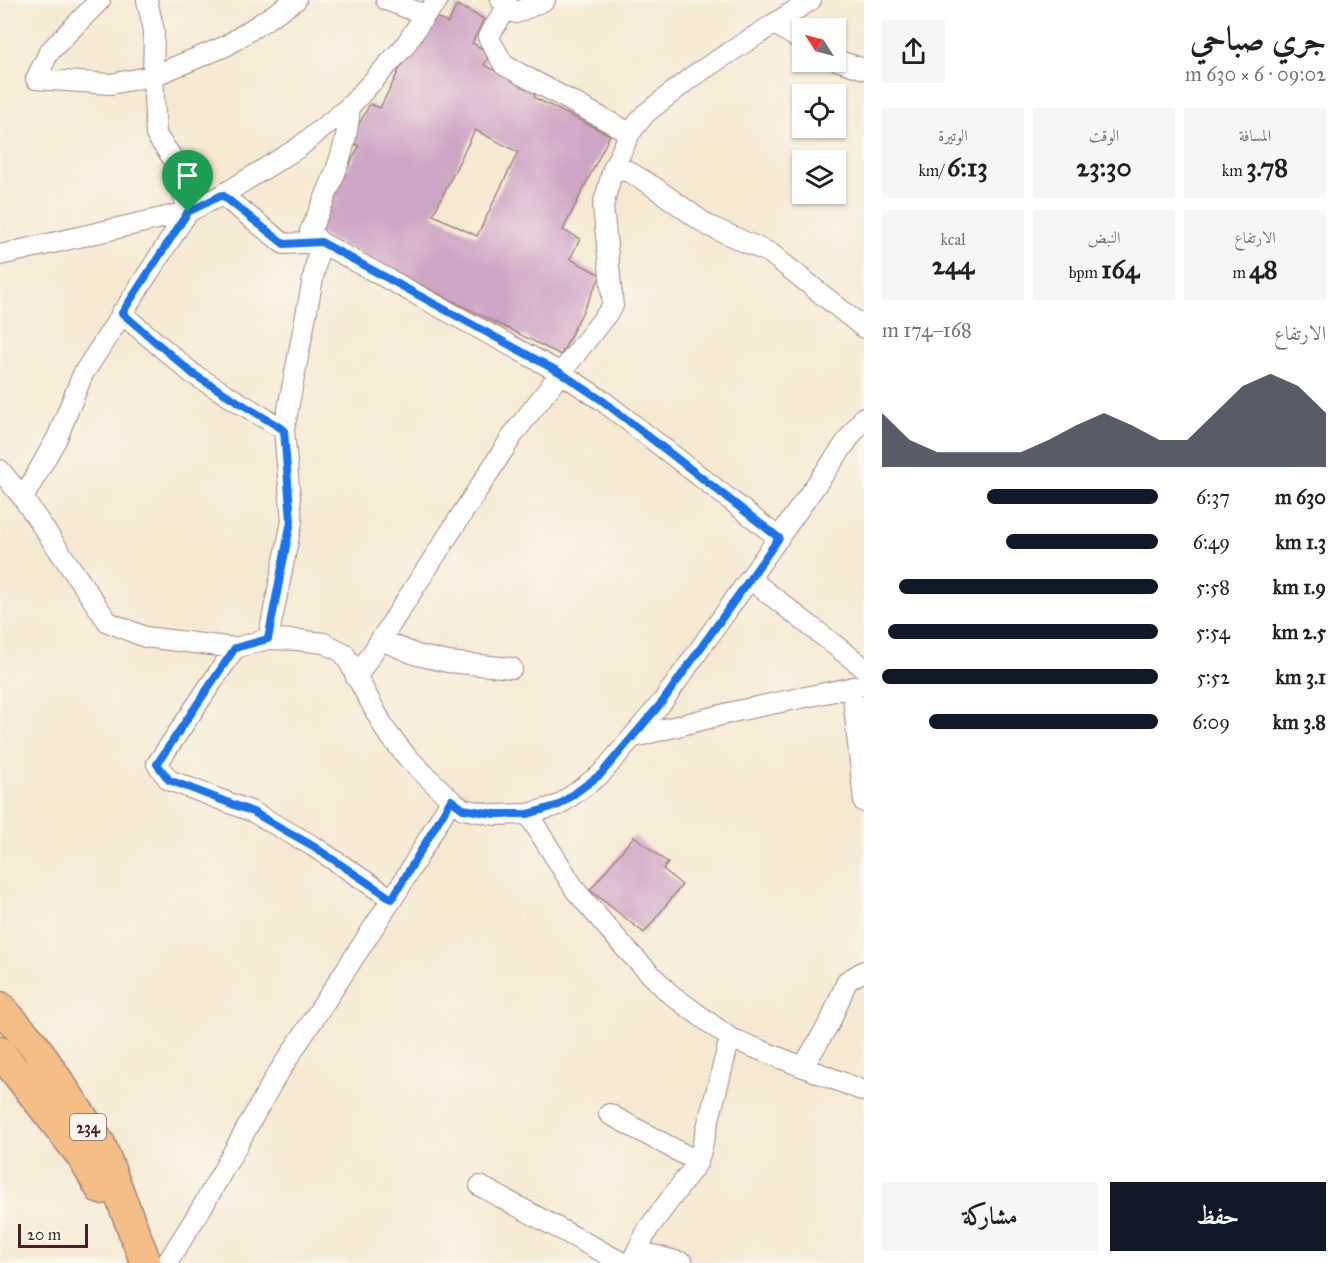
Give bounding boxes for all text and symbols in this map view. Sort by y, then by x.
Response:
north arrow [792,18,846,72]
map controls [792,18,846,204]
text: جري صباحي [1190,19,1326,59]
button: share [882,20,945,83]
text: 09:02 · 6 × 630 m [1185,62,1326,86]
button: locate [792,84,846,138]
text: الوتيرة [938,126,968,145]
text: الوقت [1089,126,1119,145]
text: المسافة [1239,126,1271,145]
pin [162,150,213,212]
button: layers [792,150,846,204]
text: 6:13 [947,151,988,183]
text: 23:30 [1076,151,1132,183]
text: 3.78 [1246,151,1288,183]
icon: arrive [171,159,204,192]
text: /km [918,161,947,180]
text: km [1222,161,1246,180]
text: النبض [1088,228,1120,247]
text: الارتفاع [1234,228,1276,247]
text: kcal [940,230,966,249]
text: 244 [932,249,974,281]
text: 164 [1101,253,1139,285]
text: 48 [1249,253,1278,285]
text: bpm [1069,263,1101,282]
text: m [1232,263,1249,282]
text: 168–174 m [882,318,972,342]
text: الارتفاع [1274,321,1326,345]
text: 6:37 [1196,485,1230,509]
text: 630 m [1275,485,1326,509]
text: 6:49 [1193,530,1230,554]
text: 1.3 km [1276,530,1326,554]
text: 5:58 [1196,575,1230,599]
text: 1.9 km [1273,575,1326,599]
text: 5:54 [1196,620,1230,644]
text: 2.5 km [1272,620,1326,644]
text: 5:52 [1197,665,1230,689]
text: 3.1 km [1276,665,1326,689]
text: 6:09 [1192,710,1230,734]
text: 3.8 km [1273,710,1326,734]
road number: 234 [70,1114,106,1140]
button: مشاركة [882,1182,1098,1251]
button: حفظ [1110,1182,1326,1251]
scale bar [18,1221,88,1248]
text: 20 m [27,1225,61,1244]

